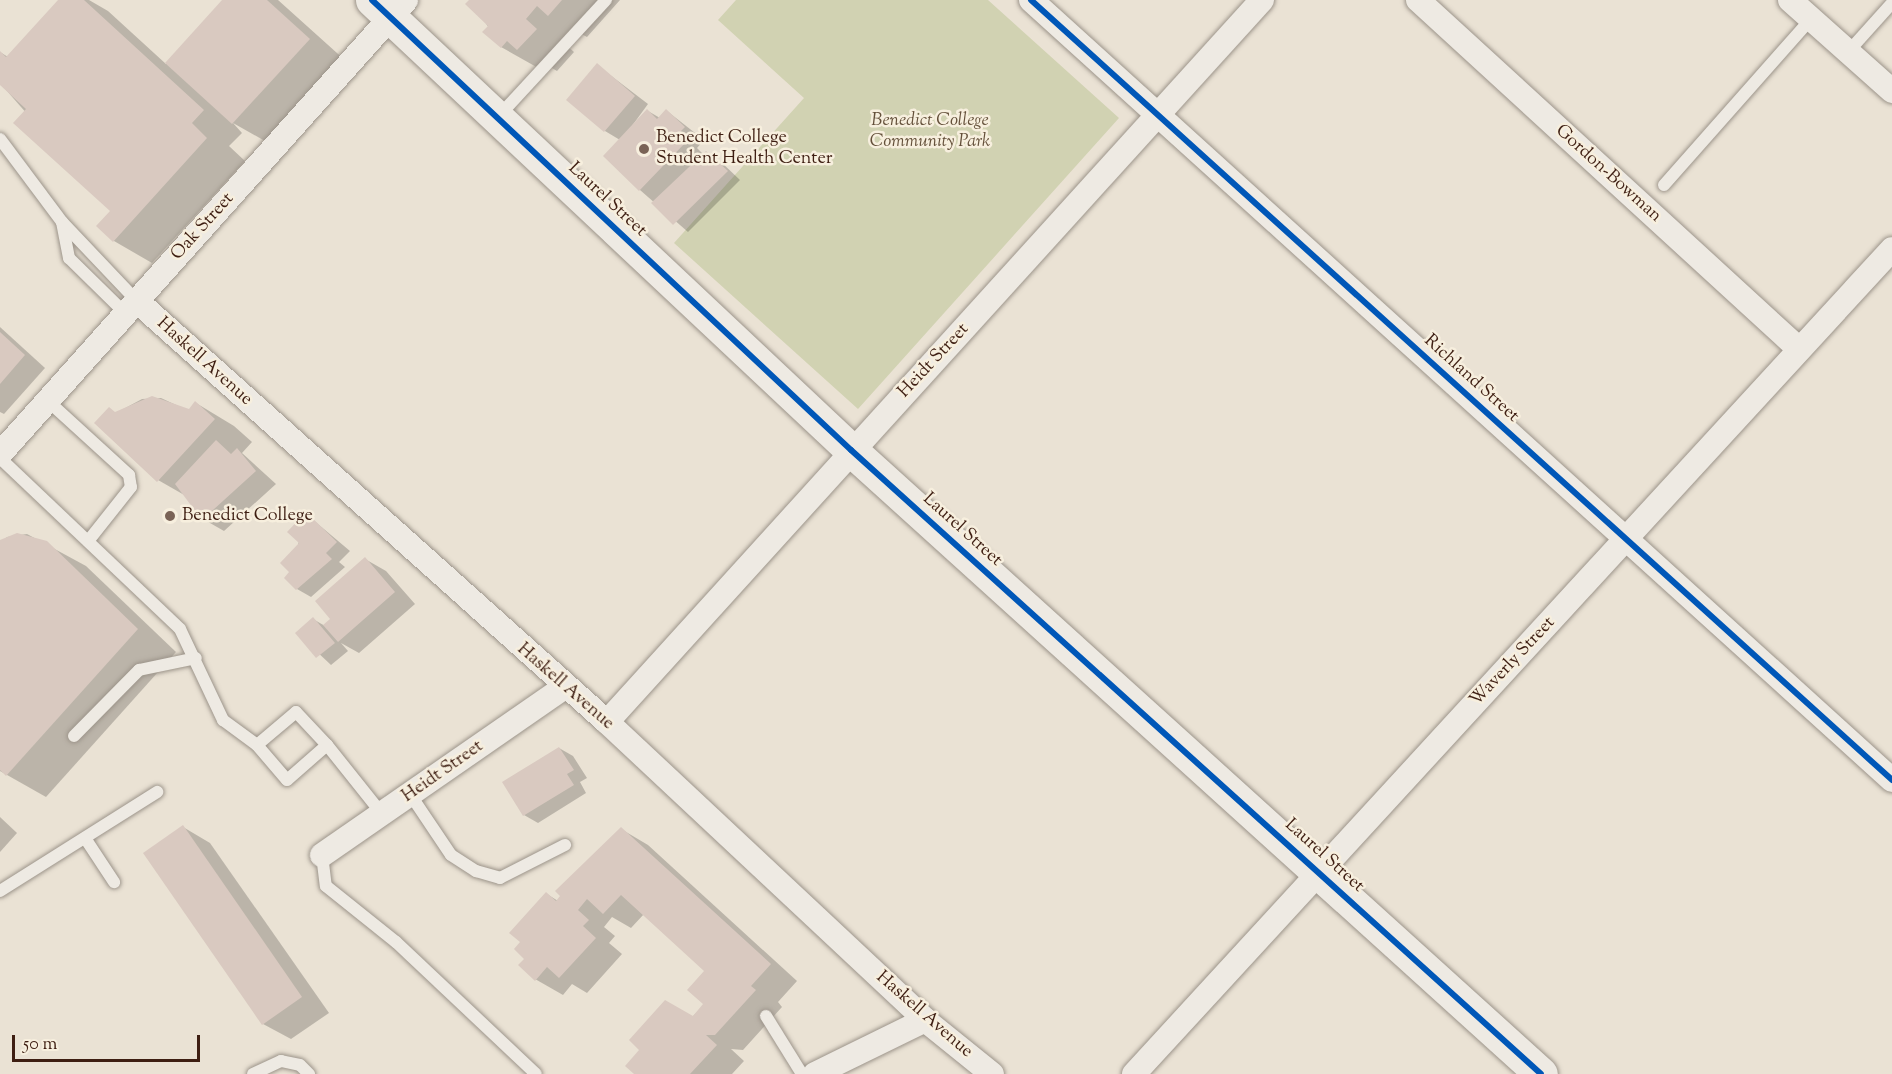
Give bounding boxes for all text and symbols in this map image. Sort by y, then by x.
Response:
park label: Benedict College Community Park [870,111,990,154]
street label: Gordon-Bowman [1550,121,1666,227]
place label: Benedict College Student Health Center [656,128,833,170]
marker: Benedict College Student Health Center [637,142,651,156]
street label: Laurel Street [563,158,651,242]
street label: Oak Street [167,189,239,265]
street label: Haskell Avenue [152,313,256,411]
street label: Heidt Street [894,319,974,403]
street label: Richland Street [1419,331,1523,427]
street label: Laurel Street [918,489,1006,571]
place label: Benedict College [182,505,313,527]
marker: Benedict College [163,509,177,523]
street label: Waverly Street [1466,613,1560,711]
street label: Haskell Avenue [512,639,618,735]
street label: Heidt Street [398,736,488,808]
street label: Laurel Street [1280,815,1368,897]
street label: Haskell Avenue [871,967,977,1063]
scale bar [15,1023,202,1061]
text: 50 m [23,1032,57,1058]

